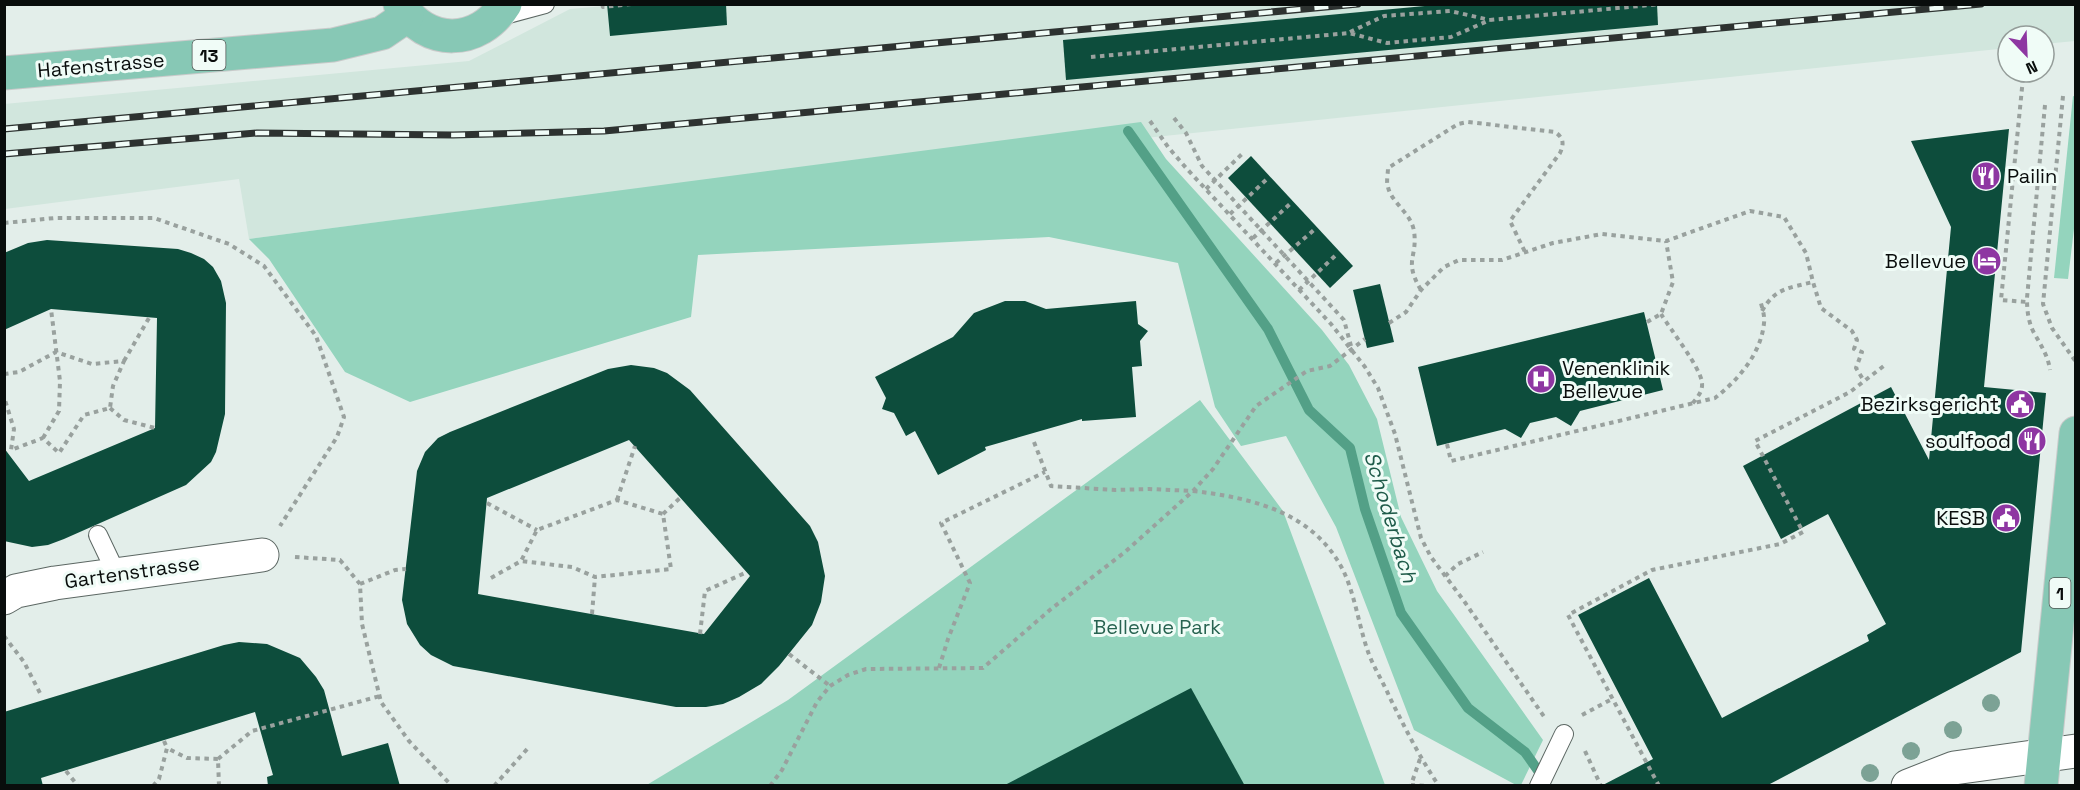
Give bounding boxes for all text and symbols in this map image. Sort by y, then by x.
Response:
north arrow [1996,24,2056,84]
road number: 13 [192,40,226,70]
street label: Hafenstrasse [36,46,166,84]
text: N [2023,56,2041,79]
restaurant icon: Pailin [1970,160,2002,192]
place label: Pailin [2007,163,2057,189]
hotel icon: Bellevue [1971,245,2003,277]
place label: Bellevue [1885,248,1966,274]
place label: Venenklinik Bellevue [1562,355,1671,404]
hospital icon: Venenklinik Bellevue [1525,363,1557,395]
public building icon: Bezirksgericht [2004,388,2036,420]
place label: Bezirksgericht [1860,391,1999,417]
restaurant icon: soulfood [2016,425,2048,457]
place label: soulfood [1925,428,2011,454]
water label: Schoderbach [1358,448,1424,587]
public building icon: KESB [1990,502,2022,534]
place label: KESB [1936,505,1985,531]
street label: Gartenstrasse [63,550,201,594]
road number: 1 [2050,578,2070,608]
park label: Bellevue Park [1093,614,1221,640]

